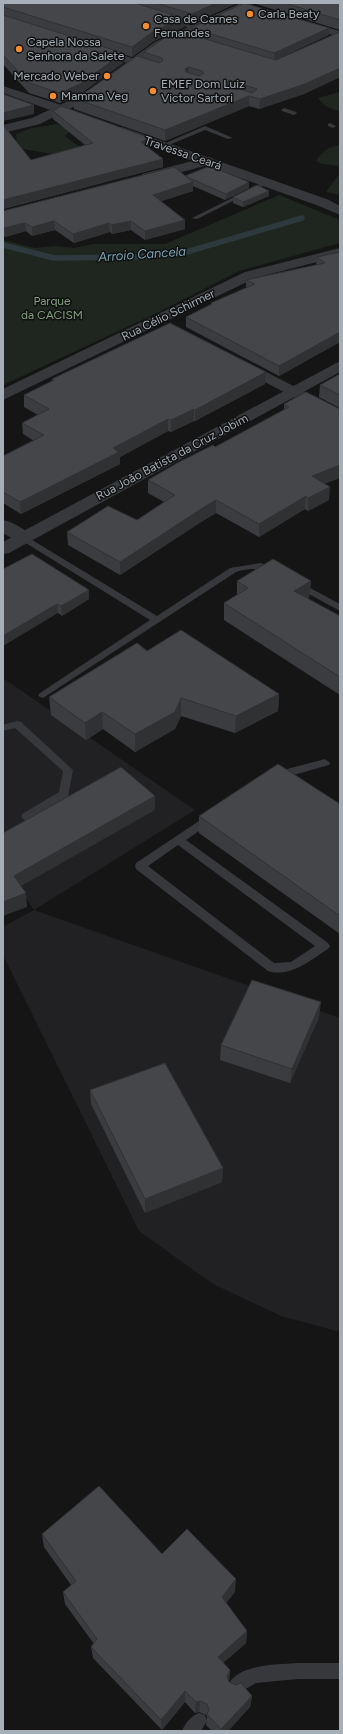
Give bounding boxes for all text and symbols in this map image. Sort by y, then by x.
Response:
place label: Carla Beaty [258,7,320,21]
marker: Carla Beaty [245,9,255,19]
place label: Casa de Carnes Fernandes [154,12,238,40]
marker: Casa de Carnes Fernandes [141,21,151,31]
place label: Capela Nossa Senhora da Salete [27,35,125,63]
marker: Capela Nossa Senhora da Salete [14,44,24,54]
place label: Mercado Weber [13,69,99,83]
marker: Mercado Weber [102,71,112,81]
place label: EMEF Dom Luiz Victor Sartori [161,77,245,105]
marker: EMEF Dom Luiz Victor Sartori [148,86,158,96]
place label: Mamma Veg [61,89,128,103]
marker: Mamma Veg [48,91,58,101]
street label: Travessa Ceará [143,133,223,173]
water label: Arroio Cancela [97,243,187,265]
street label: Rua Célio Schirmer [119,286,217,344]
park label: Parque da CACISM [21,294,83,322]
street label: Rua João Batista da Cruz Jobim [94,411,250,503]

